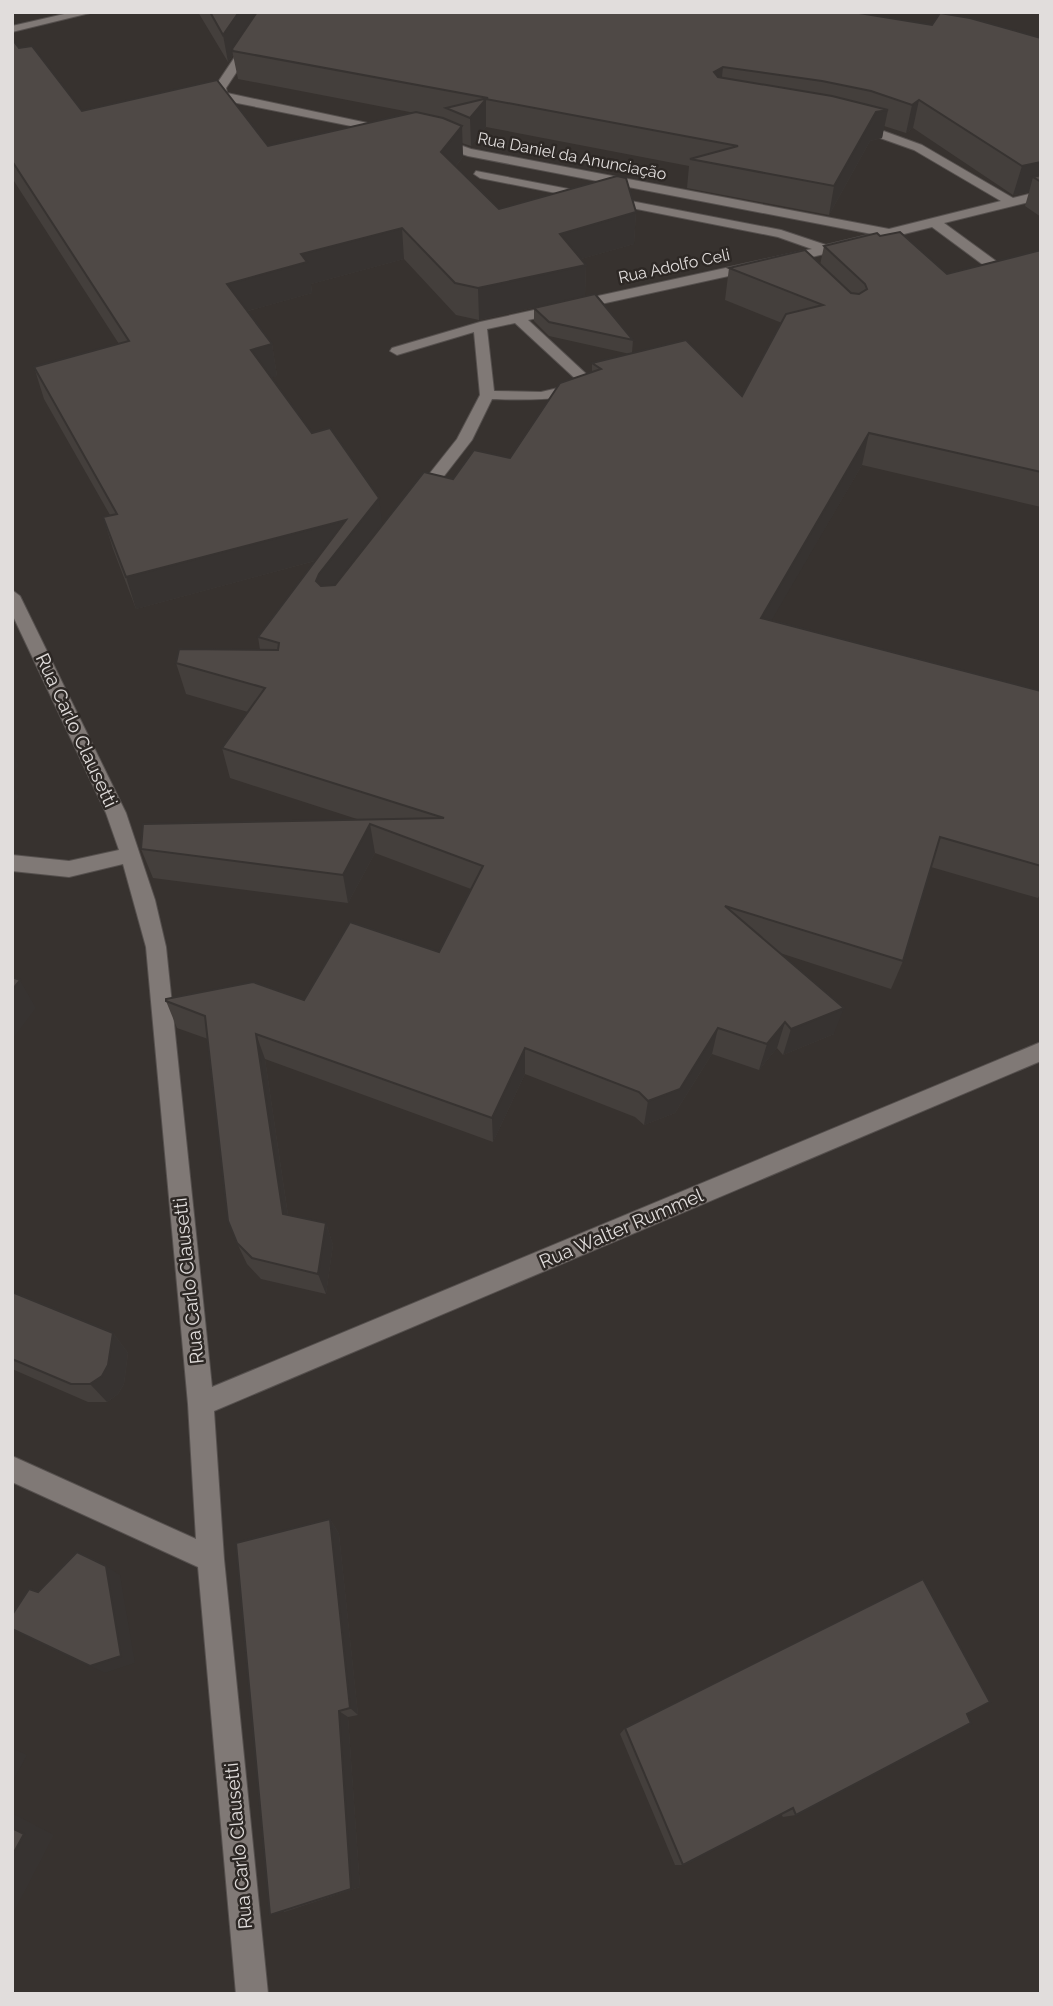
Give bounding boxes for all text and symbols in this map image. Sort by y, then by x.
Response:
street label: Rua Daniel da Anunciação [476,128,668,184]
street label: Rua Adolfo Celi [617,245,731,287]
street label: Rua Carlo Clausetti [32,650,122,810]
street label: Rua Walter Rummel [536,1183,707,1272]
street label: Rua Carlo Clausetti [168,1197,208,1365]
street label: Rua Carlo Clausetti [220,1762,256,1930]

